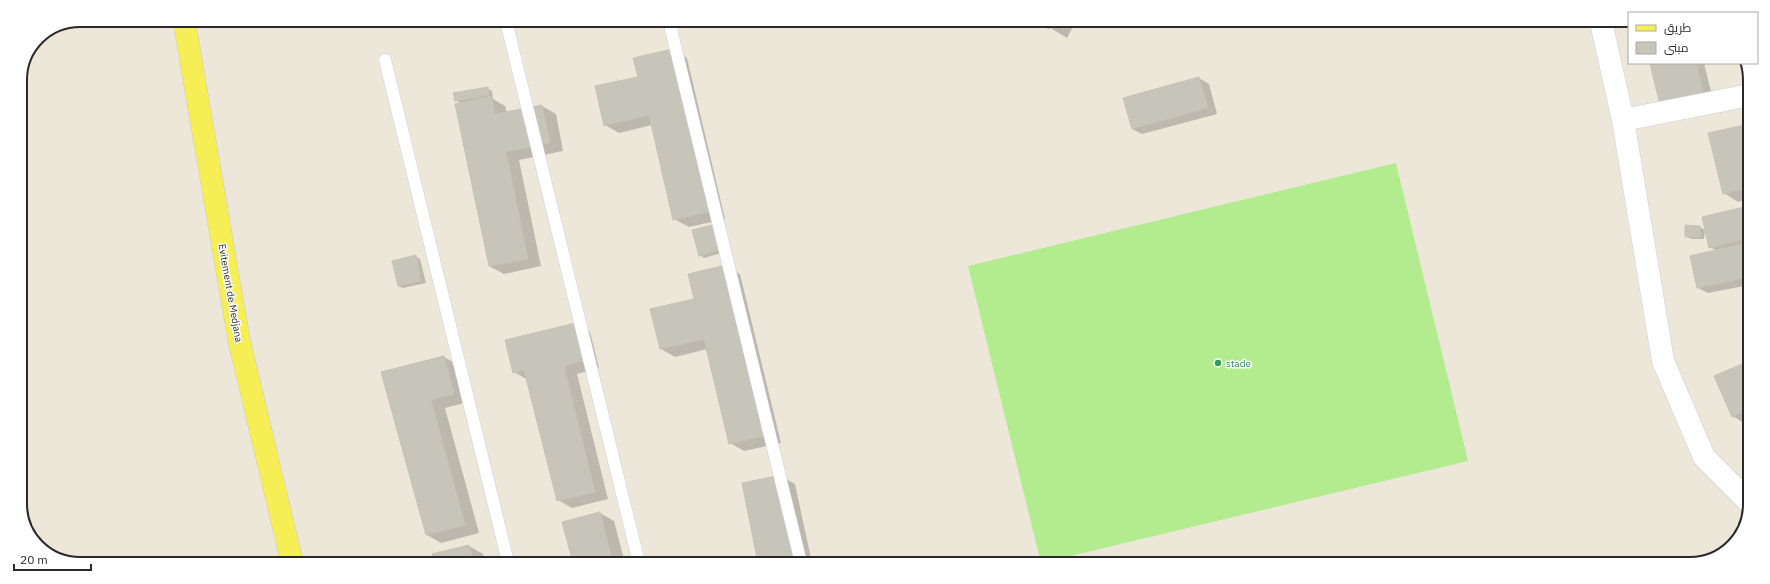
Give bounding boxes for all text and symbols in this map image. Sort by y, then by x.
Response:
legend [1628,12,1758,64]
text: طريق [1664,20,1692,35]
text: مبنى [1664,40,1689,55]
street label: Evitement de Medjana [215,243,246,344]
place label: stade [1226,357,1251,370]
marker: stade [1213,358,1223,368]
scale bar [14,546,91,572]
text: 20 m [20,552,48,567]

